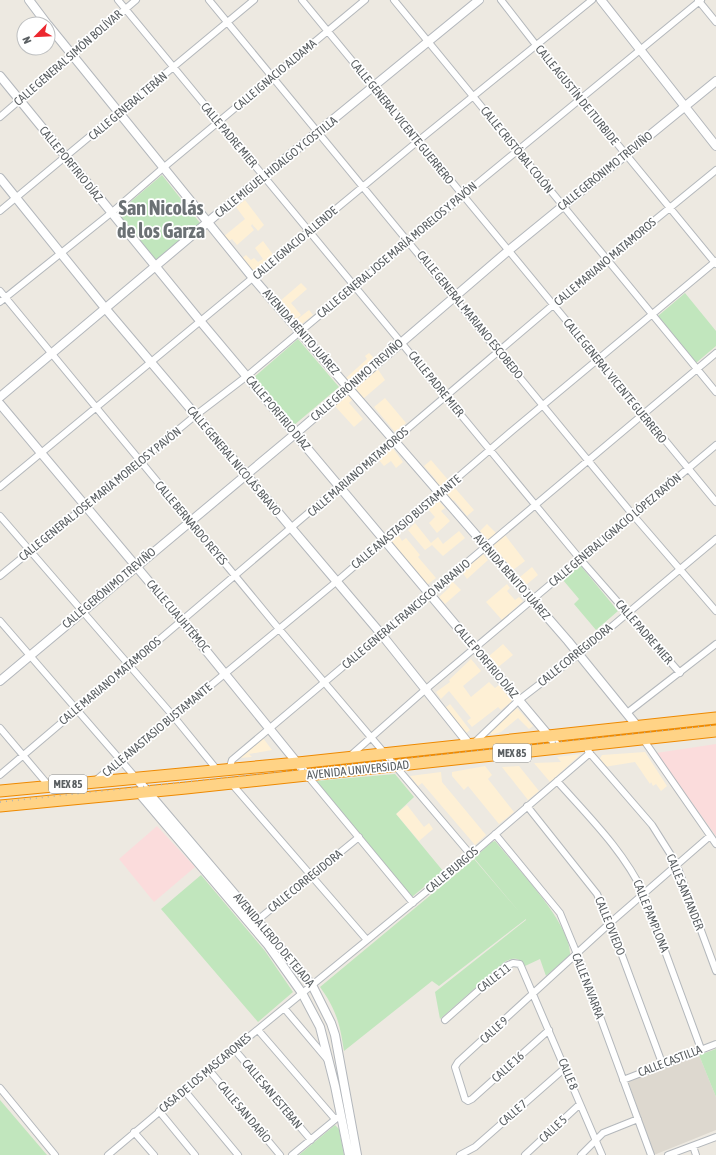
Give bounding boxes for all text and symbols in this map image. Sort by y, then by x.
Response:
street label: CALLE GENERAL SIMÓN BOLÍVAR [11,7,125,109]
north arrow [16,16,56,56]
street label: CALLE IGNACIO ALDAMA [231,36,319,114]
street label: CALLE AGUSTÍN DE ITURBIDE [532,42,622,148]
street label: CALLE GENERAL VICENTE GUERRERO [347,57,457,187]
street label: CALLE GENERAL TERÁN [86,69,170,143]
street label: CALLE PADRE MIER [198,100,260,170]
street label: CALLE CRISTÓBAL COLÓN [478,104,556,196]
street label: CALLE MIGUEL HIDALGO Y COSTILLA [212,113,340,221]
street label: CALLE PORFIRIO DÍAZ [36,123,106,205]
street label: CALLE GERÓNIMO TREVIÑO [555,128,655,214]
street label: CALLE GENERAL JOSE MARÍA MORELOS Y PAVÓN [314,179,480,321]
district label: San Nicolás de los Garza [117,196,205,242]
street label: CALLE IGNACIO ALLENDE [250,204,340,282]
street label: CALLE MARIANO MATAMOROS [551,215,659,309]
street label: CALLE GENERAL MARIANO ESCOBEDO [414,248,526,382]
street label: AVENIDA BENITO JUÁREZ [260,286,342,378]
street label: CALLE GENERAL VICENTE GUERRERO [560,316,670,446]
street label: CALLE GERÓNIMO TREVIÑO [308,336,406,424]
street label: CALLE PADRE MIER [405,348,467,420]
street label: CALLE PORFIRIO DÍAZ [243,373,314,454]
street label: CALLE GENERAL NICOLÁS BRAVO [184,403,284,519]
street label: CALLE GENERAL JOSE MARÍA MORELOS Y PAVÓN [16,424,184,564]
street label: CALLE MARIANO MATAMOROS [305,424,411,520]
street label: CALLE GENERAL IGNACIO LÓPEZ RAYÓN [546,470,684,590]
street label: CALLE ANASTASIO BUSTAMANTE [348,472,464,572]
street label: CALLE BERNARDO REYES [152,478,230,568]
street label: AVENIDA BENITO JUÁREZ [471,531,553,623]
street label: CALLE GERÓNIMO TREVIÑO [59,545,159,631]
street label: CALLE GENERAL FRANCISCO NARANJO [339,556,473,672]
street label: CALLE CUAUHTÉMOC [144,577,213,656]
street label: CALLE PADRE MIER [612,597,676,667]
street label: CALLE PORFIRIO DÍAZ [451,621,522,702]
street label: CALLE CORREGIDORA [535,621,615,689]
street label: CALLE MARIANO MATAMOROS [56,634,164,728]
street label: CALLE ANASTASIO BUSTAMANTE [99,680,215,780]
road number: MEX 85 [493,744,531,762]
street label: AVENIDA UNIVERSIDAD [306,758,410,782]
road number: MEX 85 [49,775,87,793]
street label: CALLE BURGOS [423,844,481,896]
street label: CALLE CORREGIDORA [265,847,345,915]
street label: CALLE SANTANDER [663,852,707,932]
street label: CALLE PAMPLONA [630,878,672,954]
street label: AVENIDA LERDO DE TEJADA [231,890,317,990]
street label: CALLE OVIEDO [592,895,628,957]
street label: CALLE NAVARRA [569,951,607,1021]
street label: CALLE 11 [474,960,514,995]
street label: CALLE 9 [477,1014,511,1046]
street label: CASA DE LOS MASCARONES [156,1030,254,1116]
street label: CALLE CASTILLA [636,1042,704,1080]
street label: CALLE 16 [489,1049,527,1085]
street label: CALLE 8 [555,1056,581,1092]
street label: CALLE SAN ESTEBAN [239,1057,305,1131]
street label: CALLE SAN DARÍO [214,1079,274,1145]
street label: CALLE 7 [496,1097,530,1129]
street label: CALLE 5 [536,1113,570,1145]

